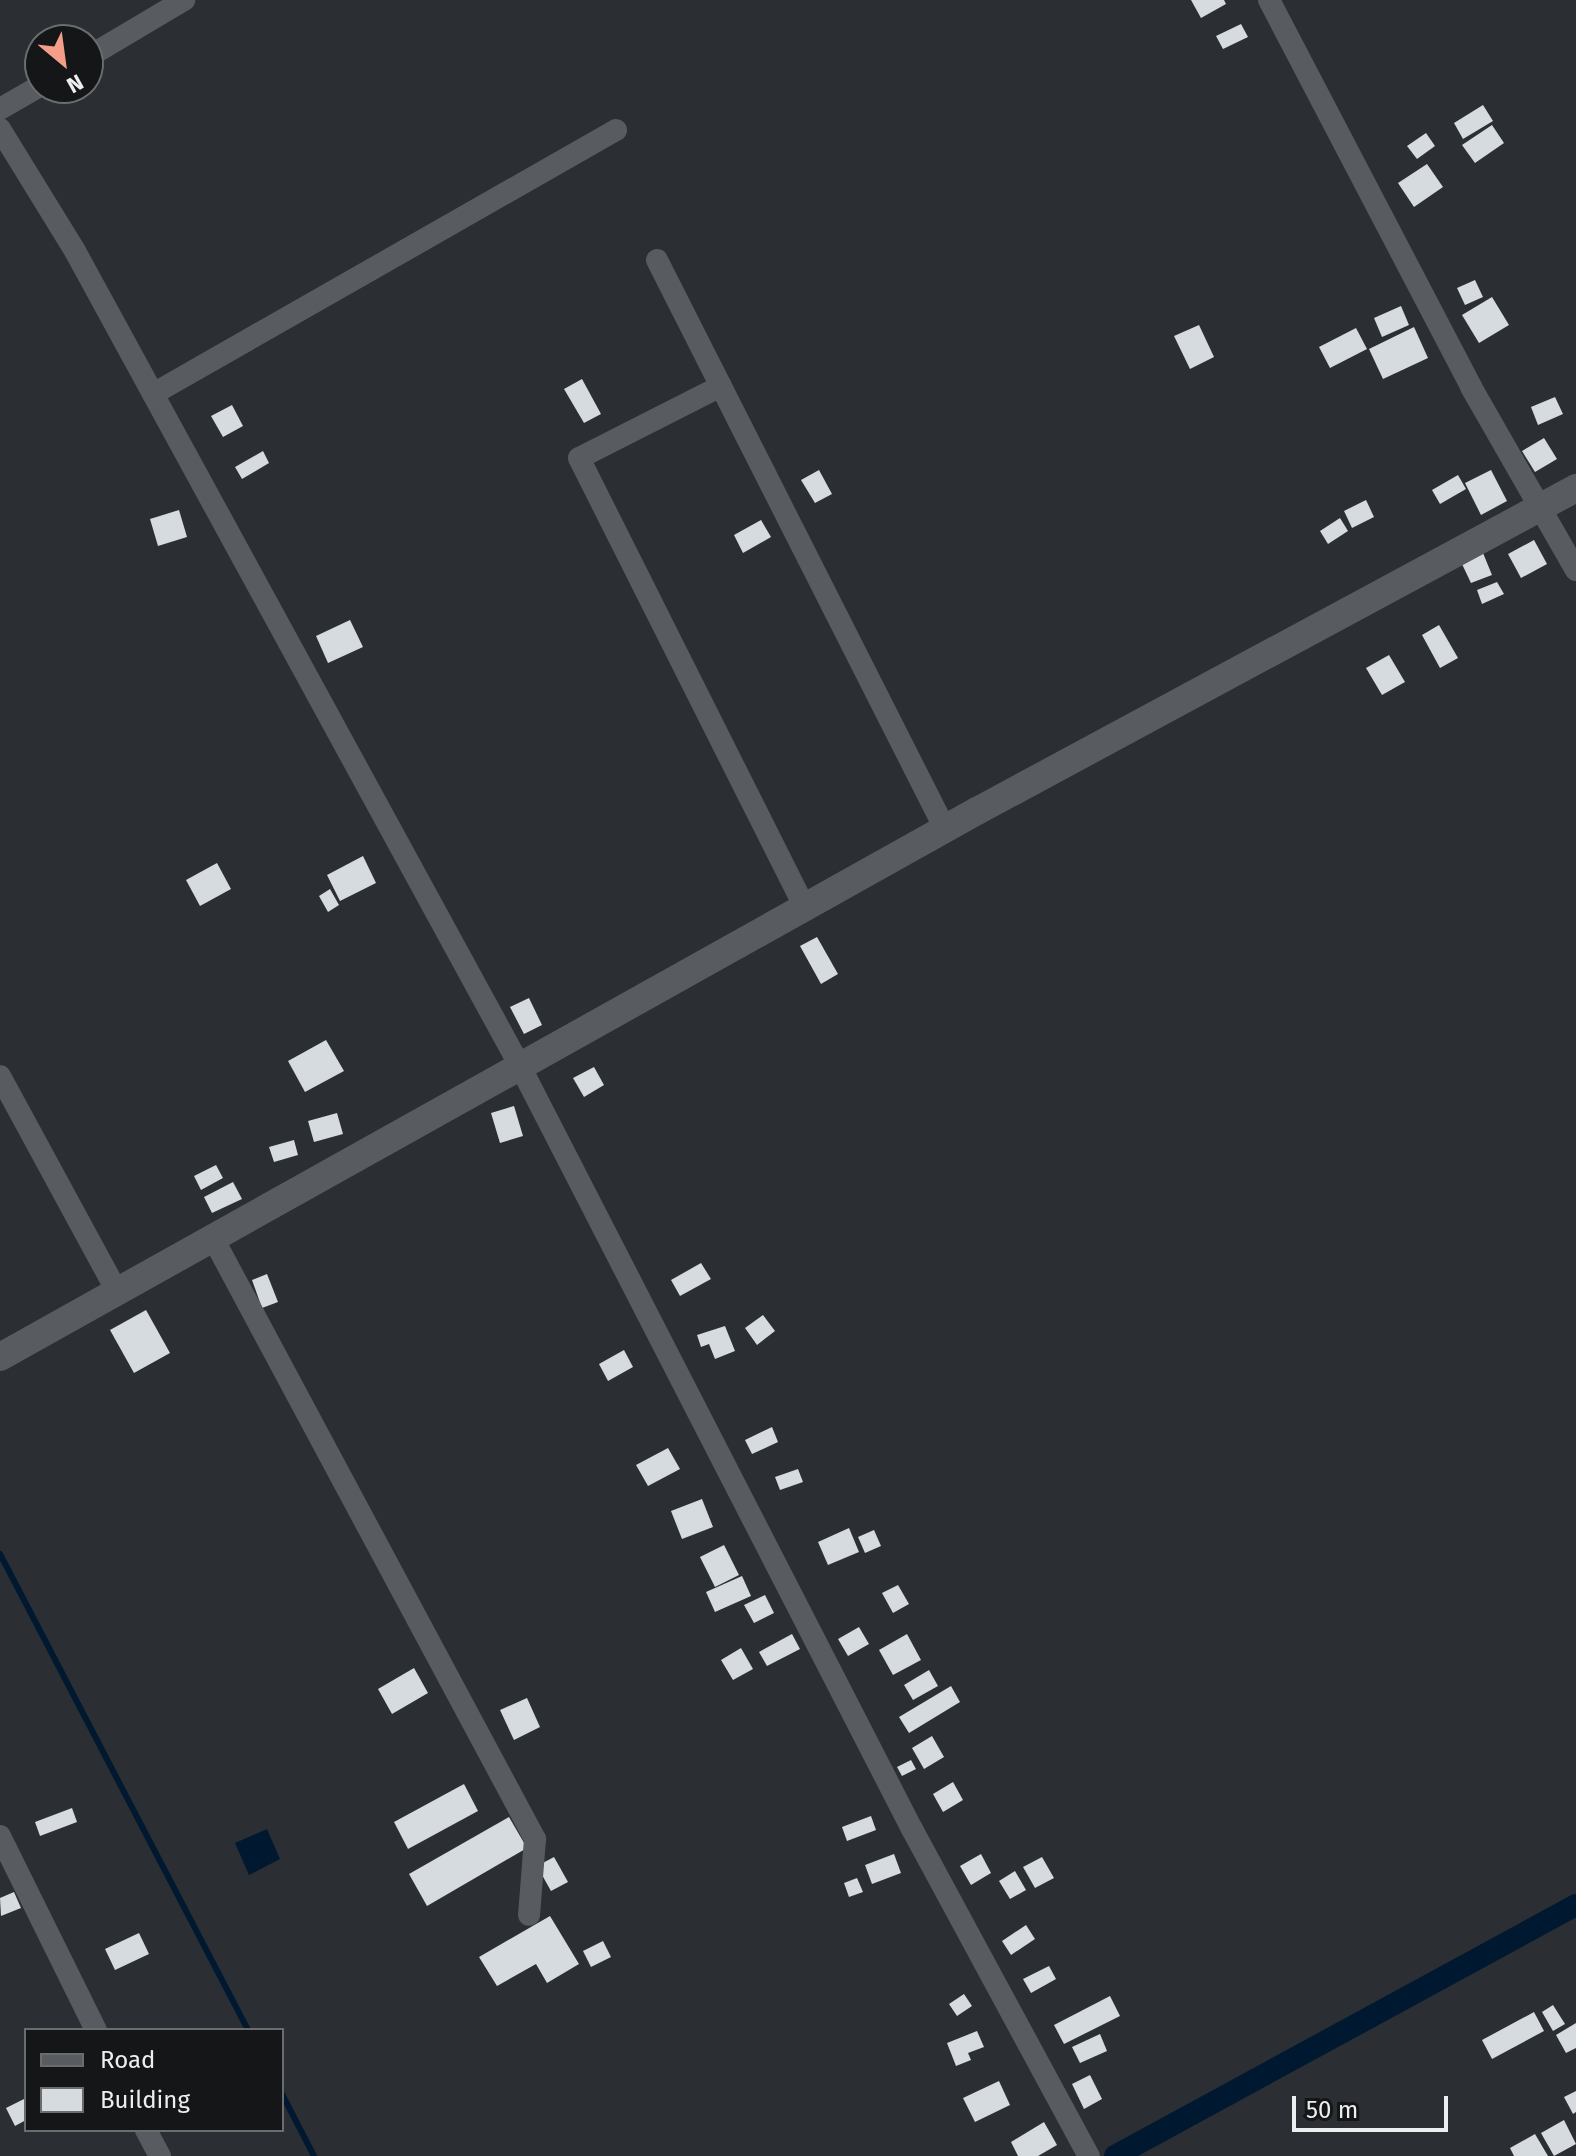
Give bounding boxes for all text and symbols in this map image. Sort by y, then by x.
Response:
north arrow [24,24,104,104]
text: N [62,68,88,99]
legend [24,2028,284,2132]
text: Road [100,2046,155,2074]
scale bar [1296,2080,1452,2130]
text: Building [100,2086,190,2114]
text: 50 m [1306,2096,1358,2124]

